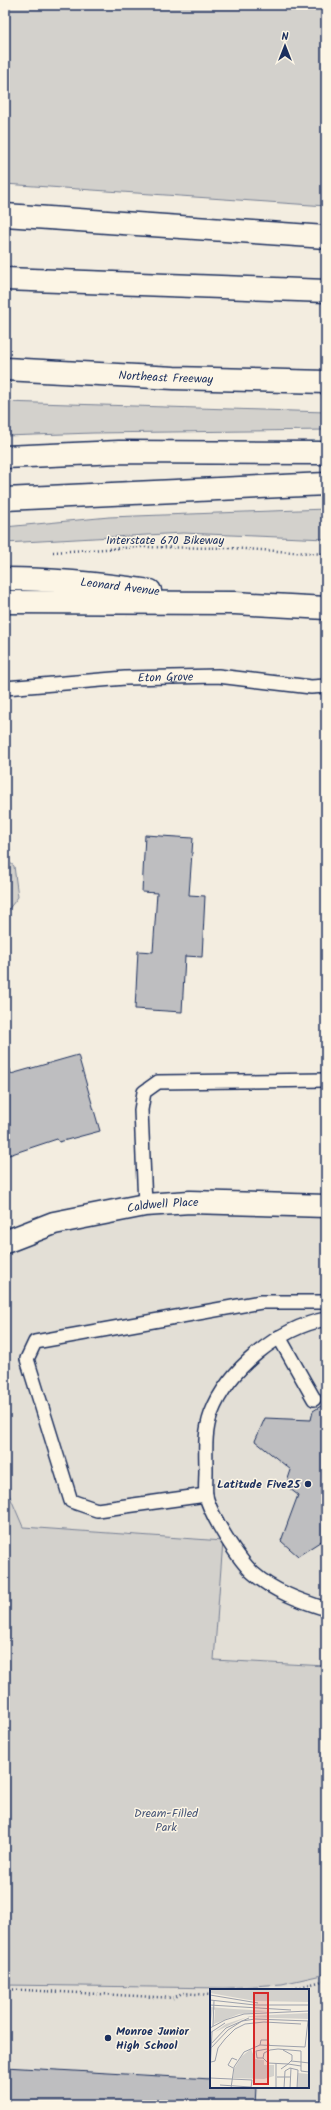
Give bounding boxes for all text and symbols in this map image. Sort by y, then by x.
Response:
north arrow [265,26,305,66]
text: N [282,28,289,46]
street label: Northeast Freeway [118,366,214,389]
street label: Interstate 670 Bikeway [106,531,224,550]
street label: Leonard Avenue [79,573,161,601]
street label: Eton Grove [138,667,194,687]
street label: Caldwell Place [125,1192,199,1218]
place label: Latitude Five25 [217,1475,301,1494]
marker: Latitude Five25 [303,1479,313,1489]
park label: Dream-Filled Park [134,1804,199,1837]
inset map [210,1989,309,2088]
place label: Monroe Junior High School [116,2022,189,2055]
marker: Monroe Junior High School [103,2033,113,2043]

